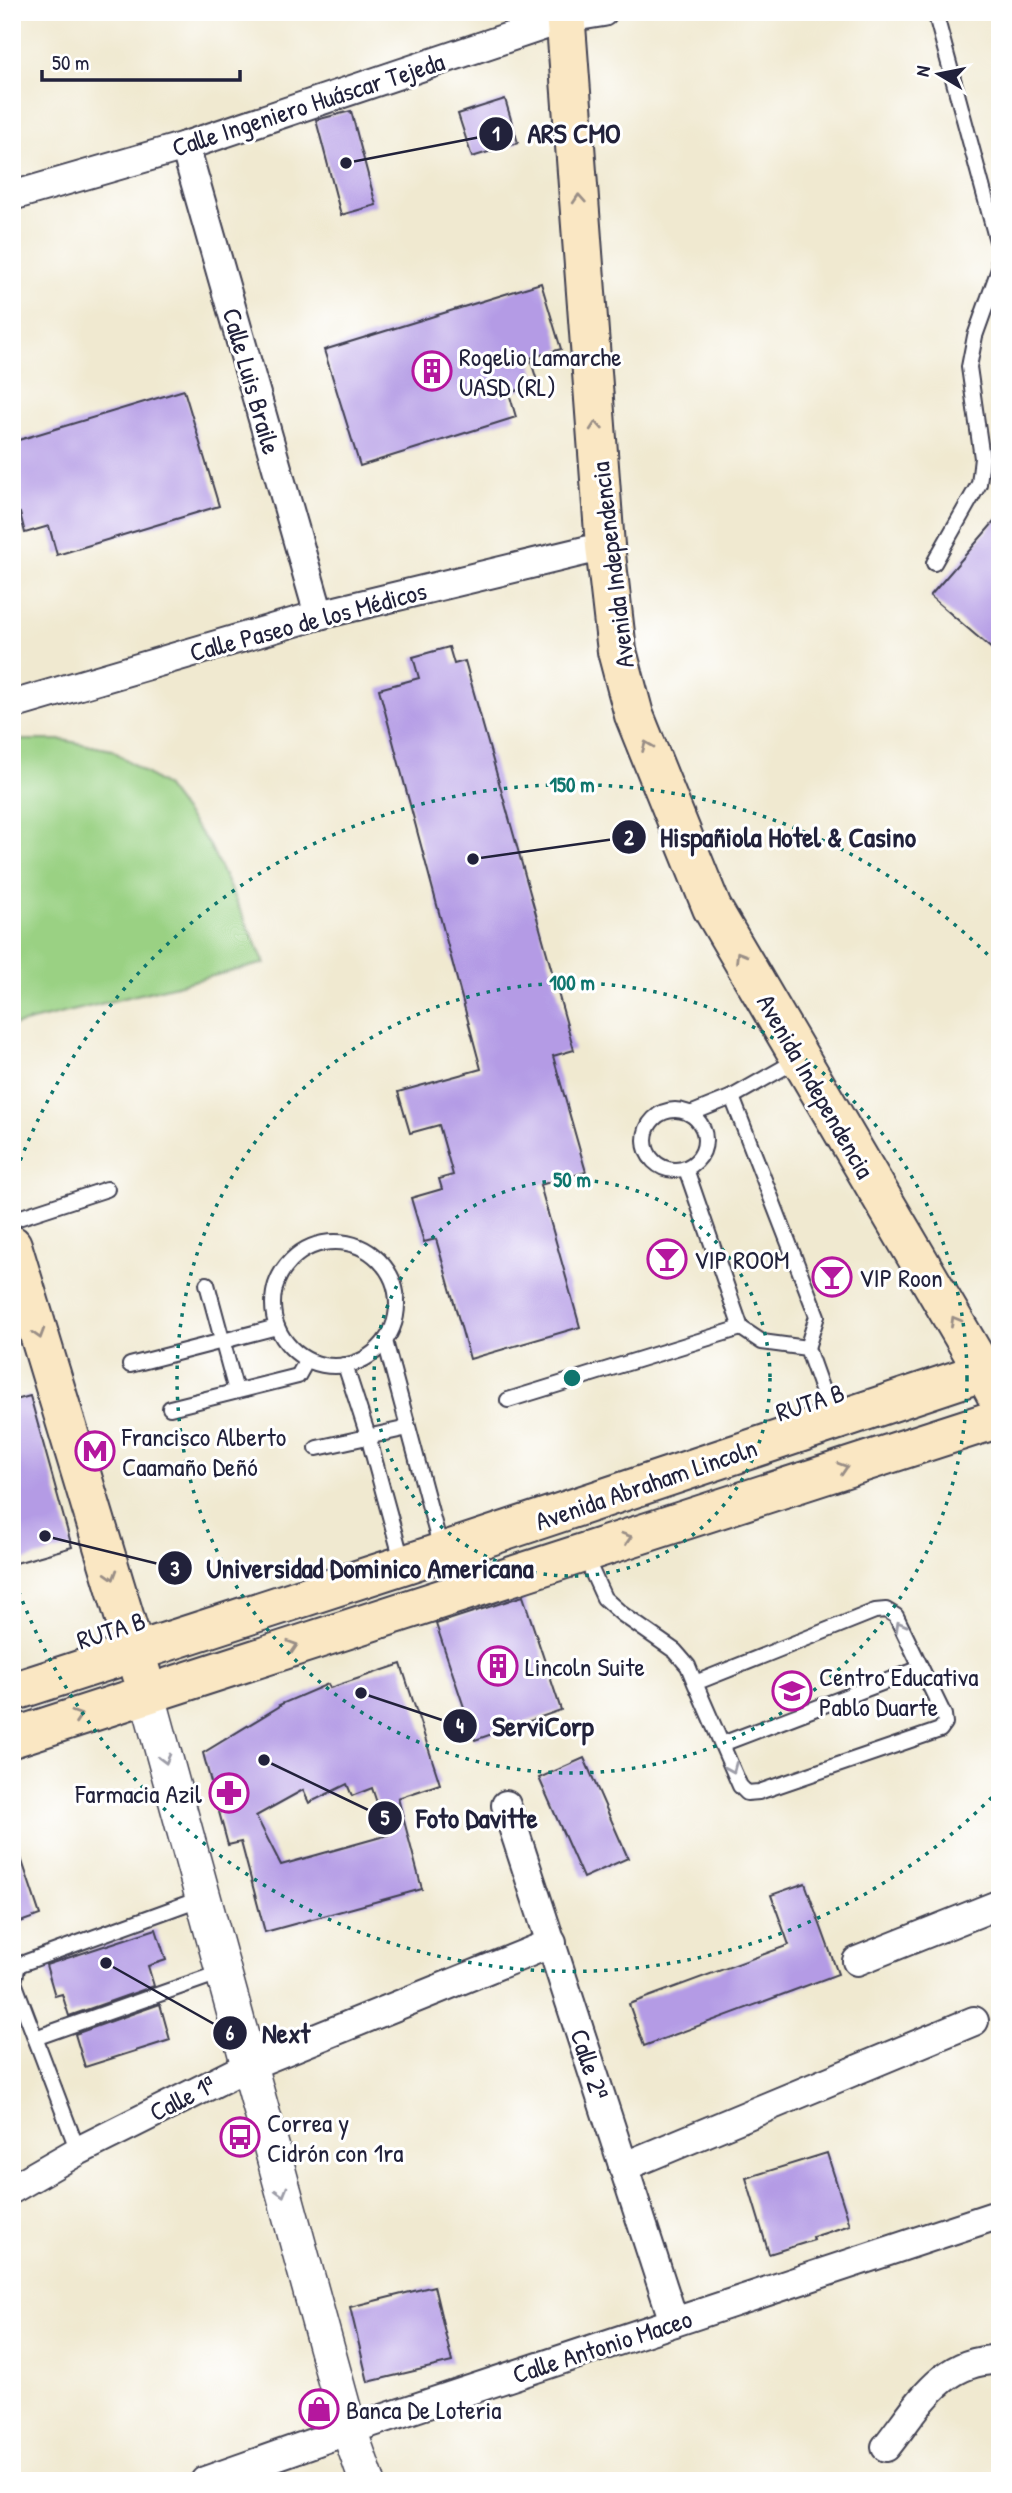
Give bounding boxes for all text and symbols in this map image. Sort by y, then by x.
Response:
scale bar [42,38,240,82]
north arrow [904,38,974,108]
street label: Calle Ingeniero Huáscar Tejeda [167,43,449,165]
text: 50 m [52,48,89,77]
text: N [909,64,936,78]
callout: ARS CMO [479,109,635,158]
text: ARS CMO [527,114,621,152]
text: 1 [492,119,500,148]
one-way arrow [572,193,587,204]
street label: Calle Luis Braile [214,304,290,458]
place label: Rogelio Lamarche UASD (RL) [459,339,622,404]
building icon: Rogelio Lamarche UASD (RL) [411,350,453,392]
one-way arrow [589,420,604,431]
street label: Avenida Independencia [582,460,642,670]
street label: Calle Paseo de los Médicos [186,573,430,669]
one-way arrow [641,740,655,752]
text: 150 m [549,770,595,799]
callout: Hispañiola Hotel & Casino [611,813,930,862]
text: Hispañiola Hotel & Casino [660,818,917,857]
text: 2 [624,823,634,852]
one-way arrow [735,950,748,963]
text: 100 m [549,968,595,997]
street label: Avenida Independencia [749,988,883,1184]
text: 50 m [553,1165,591,1194]
bar icon: VIP ROOM [646,1238,688,1280]
place label: VIP ROOM [694,1242,789,1277]
bar icon: VIP Roon [811,1256,853,1298]
place label: VIP Roon [859,1260,943,1295]
one-way arrow [950,1316,963,1329]
one-way arrow [31,1327,45,1340]
centre of rings [560,1366,584,1390]
street label: RUTA B [771,1375,849,1429]
place label: Francisco Alberto Caamaño Deñó [121,1419,286,1484]
metro station icon: Francisco Alberto Caamaño Deñó [74,1430,116,1472]
street label: Avenida Abraham Lincoln [531,1430,761,1538]
one-way arrow [837,1462,849,1477]
one-way arrow [620,1532,632,1547]
callout: Universidad Dominico Americana [158,1544,548,1593]
text: Universidad Dominico Americana [206,1549,534,1587]
text: 3 [170,1554,180,1583]
one-way arrow [103,1569,118,1581]
street label: RUTA B [72,1603,150,1657]
one-way arrow [895,1620,908,1633]
one-way arrow [287,1640,299,1654]
building icon: Lincoln Suite [477,1645,519,1687]
place label: Lincoln Suite [525,1649,645,1684]
place label: Centro Educativa Pablo Duarte [819,1659,978,1724]
school or university icon: Centro Educativa Pablo Duarte [771,1670,813,1712]
callout: ServiCorp [443,1702,607,1751]
text: ServiCorp [492,1707,595,1746]
one-way arrow [71,1710,83,1725]
text: 4 [456,1711,464,1740]
one-way arrow [157,1753,171,1765]
one-way arrow [724,1760,738,1773]
pharmacy icon: Farmacia Azil [208,1772,250,1814]
place label: Farmacia Azil [75,1776,202,1811]
callout: Foto Davitte [368,1794,552,1843]
text: Foto Davitte [415,1799,539,1837]
text: 5 [381,1803,390,1832]
callout: Next [213,2008,324,2057]
text: Next [262,2014,311,2052]
text: 6 [226,2018,235,2047]
street label: Calle 2ª [562,2025,618,2104]
street label: Calle 1ª [143,2067,221,2129]
place label: Correa y Cidrón con 1ra [267,2105,403,2170]
bus stop icon: Correa y Cidrón con 1ra [219,2116,261,2158]
one-way arrow [274,2185,289,2197]
street label: Calle Antonio Maceo [508,2301,696,2391]
shop icon: Banca De Loteria [298,2388,340,2430]
place label: Banca De Loteria [346,2392,502,2427]

